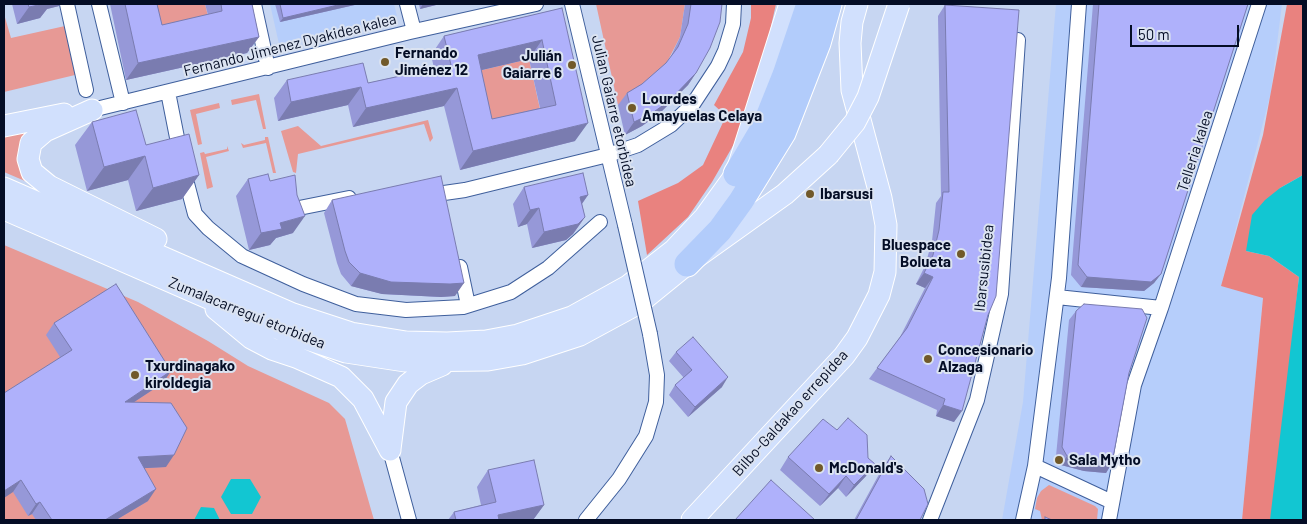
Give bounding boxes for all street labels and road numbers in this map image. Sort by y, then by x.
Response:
street label: Fernando Jimenez Dyakidea kalea [182,10,398,80]
street label: Julian Gaiarre etorbidea [588,33,640,189]
street label: Telleria kalea [1173,108,1217,194]
street label: Ibarsusibidea [970,224,998,312]
street label: Zumalacarregui etorbidea [166,273,328,353]
street label: Bilbo-Galdakao errepidea [728,346,852,480]

